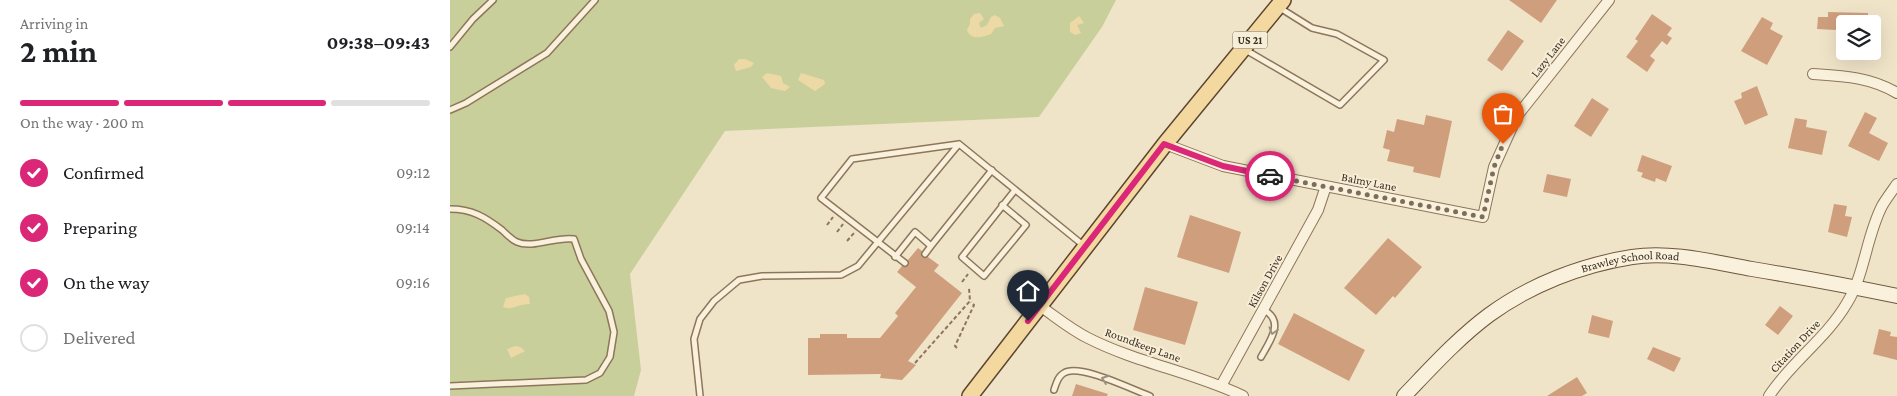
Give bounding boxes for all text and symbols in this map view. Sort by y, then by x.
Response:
text: Arriving in [20,15,88,32]
map controls [1836,15,1881,60]
button: layers [1836,15,1881,60]
text: 09:38–09:43 [327,32,430,53]
road number: US 21 [1232,32,1268,48]
text: 2 min [20,33,97,69]
street label: Lazy Lane [1528,34,1568,80]
pin [1482,93,1524,144]
icon: bag [1489,100,1517,128]
text: On the way · 200 m [20,114,144,131]
courier [1245,151,1295,201]
icon: check [20,159,48,187]
text: Confirmed [63,162,144,183]
icon: car [1256,162,1284,190]
text: 09:12 [396,164,430,181]
street label: Balmy Lane [1340,170,1398,194]
icon: check [20,214,48,242]
text: Preparing [63,217,137,238]
text: 09:14 [396,219,430,236]
street label: Brawley School Road [1579,248,1681,276]
street label: Kilson Drive [1245,252,1285,310]
icon: check [20,269,48,297]
pin [1007,270,1049,321]
text: On the way [63,272,149,293]
text: 09:16 [396,274,430,291]
icon: home [1014,277,1042,305]
street label: Citation Drive [1767,317,1823,375]
street label: Roundkeep Lane [1103,325,1183,365]
text: Delivered [63,327,136,348]
one-way arrow [1268,327,1279,335]
one-way arrow [1101,375,1109,385]

